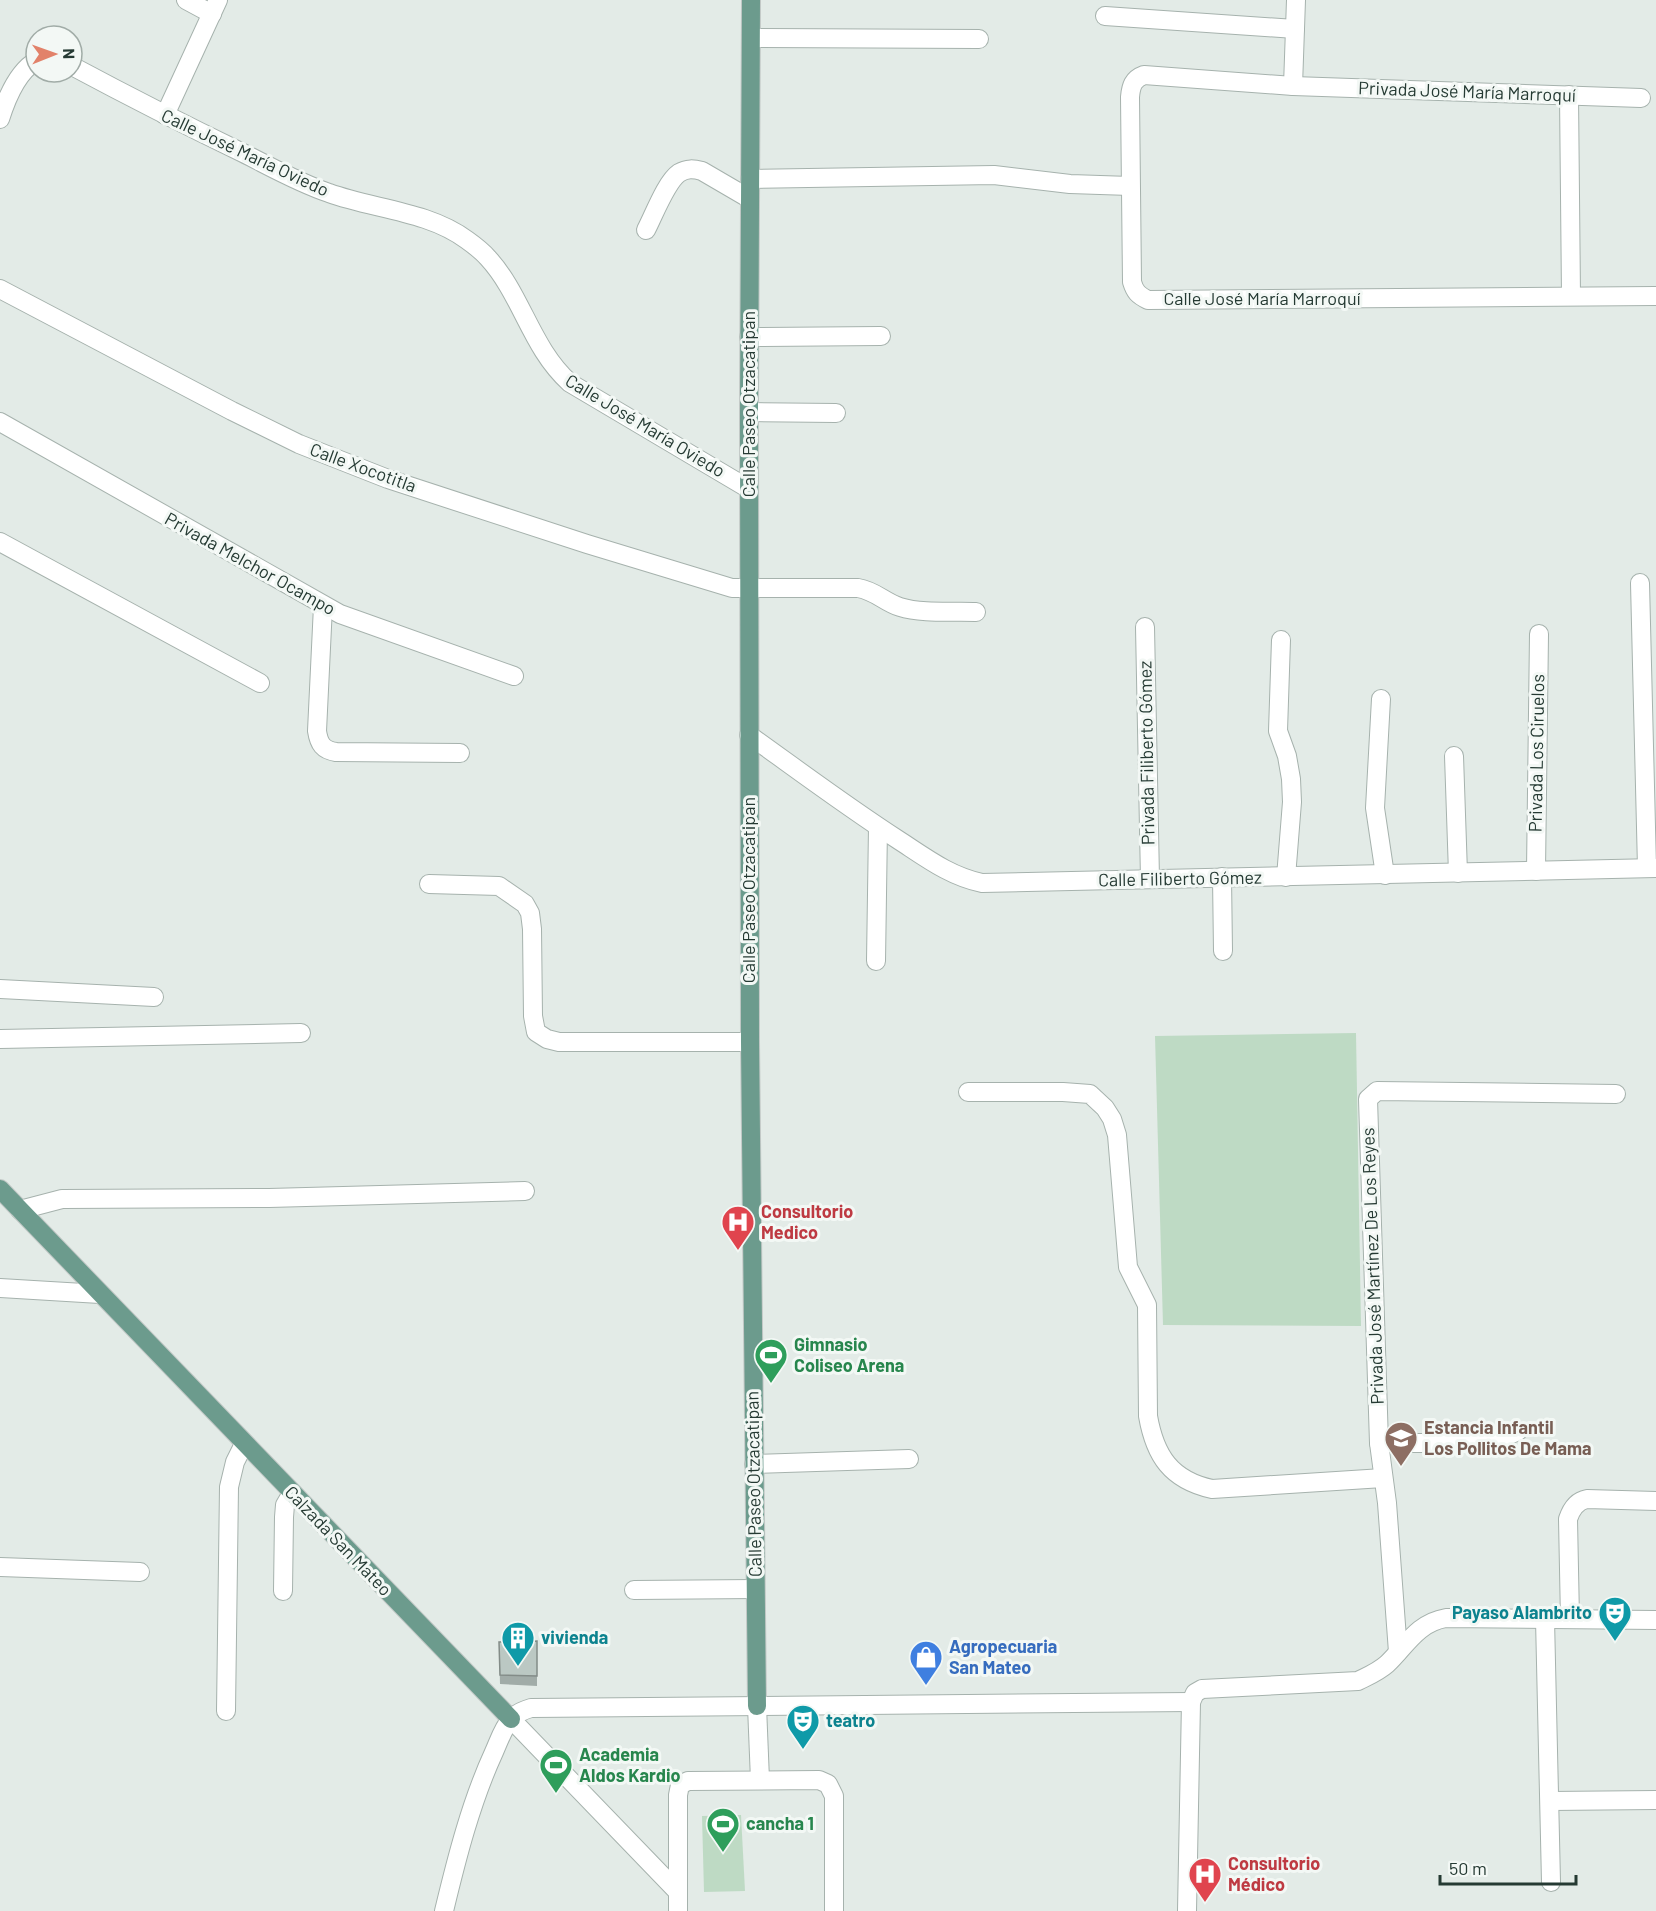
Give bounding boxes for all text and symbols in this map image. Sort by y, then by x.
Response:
north arrow [24,24,84,84]
text: N [60,48,79,59]
street label: Privada José María Marroquí [1358,76,1576,106]
street label: Calle José María Oviedo [158,104,333,201]
street label: Calle José María Marroquí [1163,287,1361,309]
street label: Calle Paseo Otzacatipan [737,311,759,497]
street label: Calle José María Oviedo [562,369,729,482]
street label: Calle Xocotitla [307,438,420,496]
street label: Privada Melchor Ocampo [161,507,340,619]
street label: Privada Filiberto Gómez [1133,661,1159,845]
street label: Privada Los Ciruelos [1524,674,1548,832]
street label: Calle Paseo Otzacatipan [737,797,759,983]
street label: Calle Filiberto Gómez [1098,866,1262,890]
street label: Privada José Martínez De Los Reyes [1356,1127,1388,1405]
place label: Consultorio Medico [761,1200,853,1243]
hospital icon: Consultorio Medico [720,1204,756,1251]
place label: Gimnasio Coliseo Arena [794,1333,904,1376]
sports icon: Gimnasio Coliseo Arena [753,1337,789,1384]
street label: Calle Paseo Otzacatipan [740,1391,766,1577]
place label: Estancia Infantil Los Pollitos De Mama [1424,1416,1591,1459]
school or university icon: Estancia Infantil Los Pollitos De Mama [1383,1420,1419,1467]
street label: Calzada San Mateo [281,1481,397,1600]
theatre icon: Payaso Alambrito [1597,1595,1633,1642]
place label: Payaso Alambrito [1452,1601,1592,1623]
building icon: vivienda [500,1620,536,1667]
place label: vivienda [541,1626,608,1648]
place label: Agropecuaria San Mateo [949,1635,1057,1678]
shop icon: Agropecuaria San Mateo [908,1639,944,1686]
theatre icon: teatro [785,1703,821,1750]
place label: teatro [826,1709,875,1731]
place label: Academia Aldos Kardio [579,1743,681,1786]
sports icon: Academia Aldos Kardio [538,1747,574,1794]
sports icon: cancha 1 [705,1806,741,1853]
place label: cancha 1 [746,1812,814,1834]
scale bar [1440,1848,1576,1886]
place label: Consultorio Médico [1228,1852,1320,1895]
hospital icon: Consultorio Médico [1187,1856,1223,1903]
text: 50 m [1449,1857,1487,1879]

